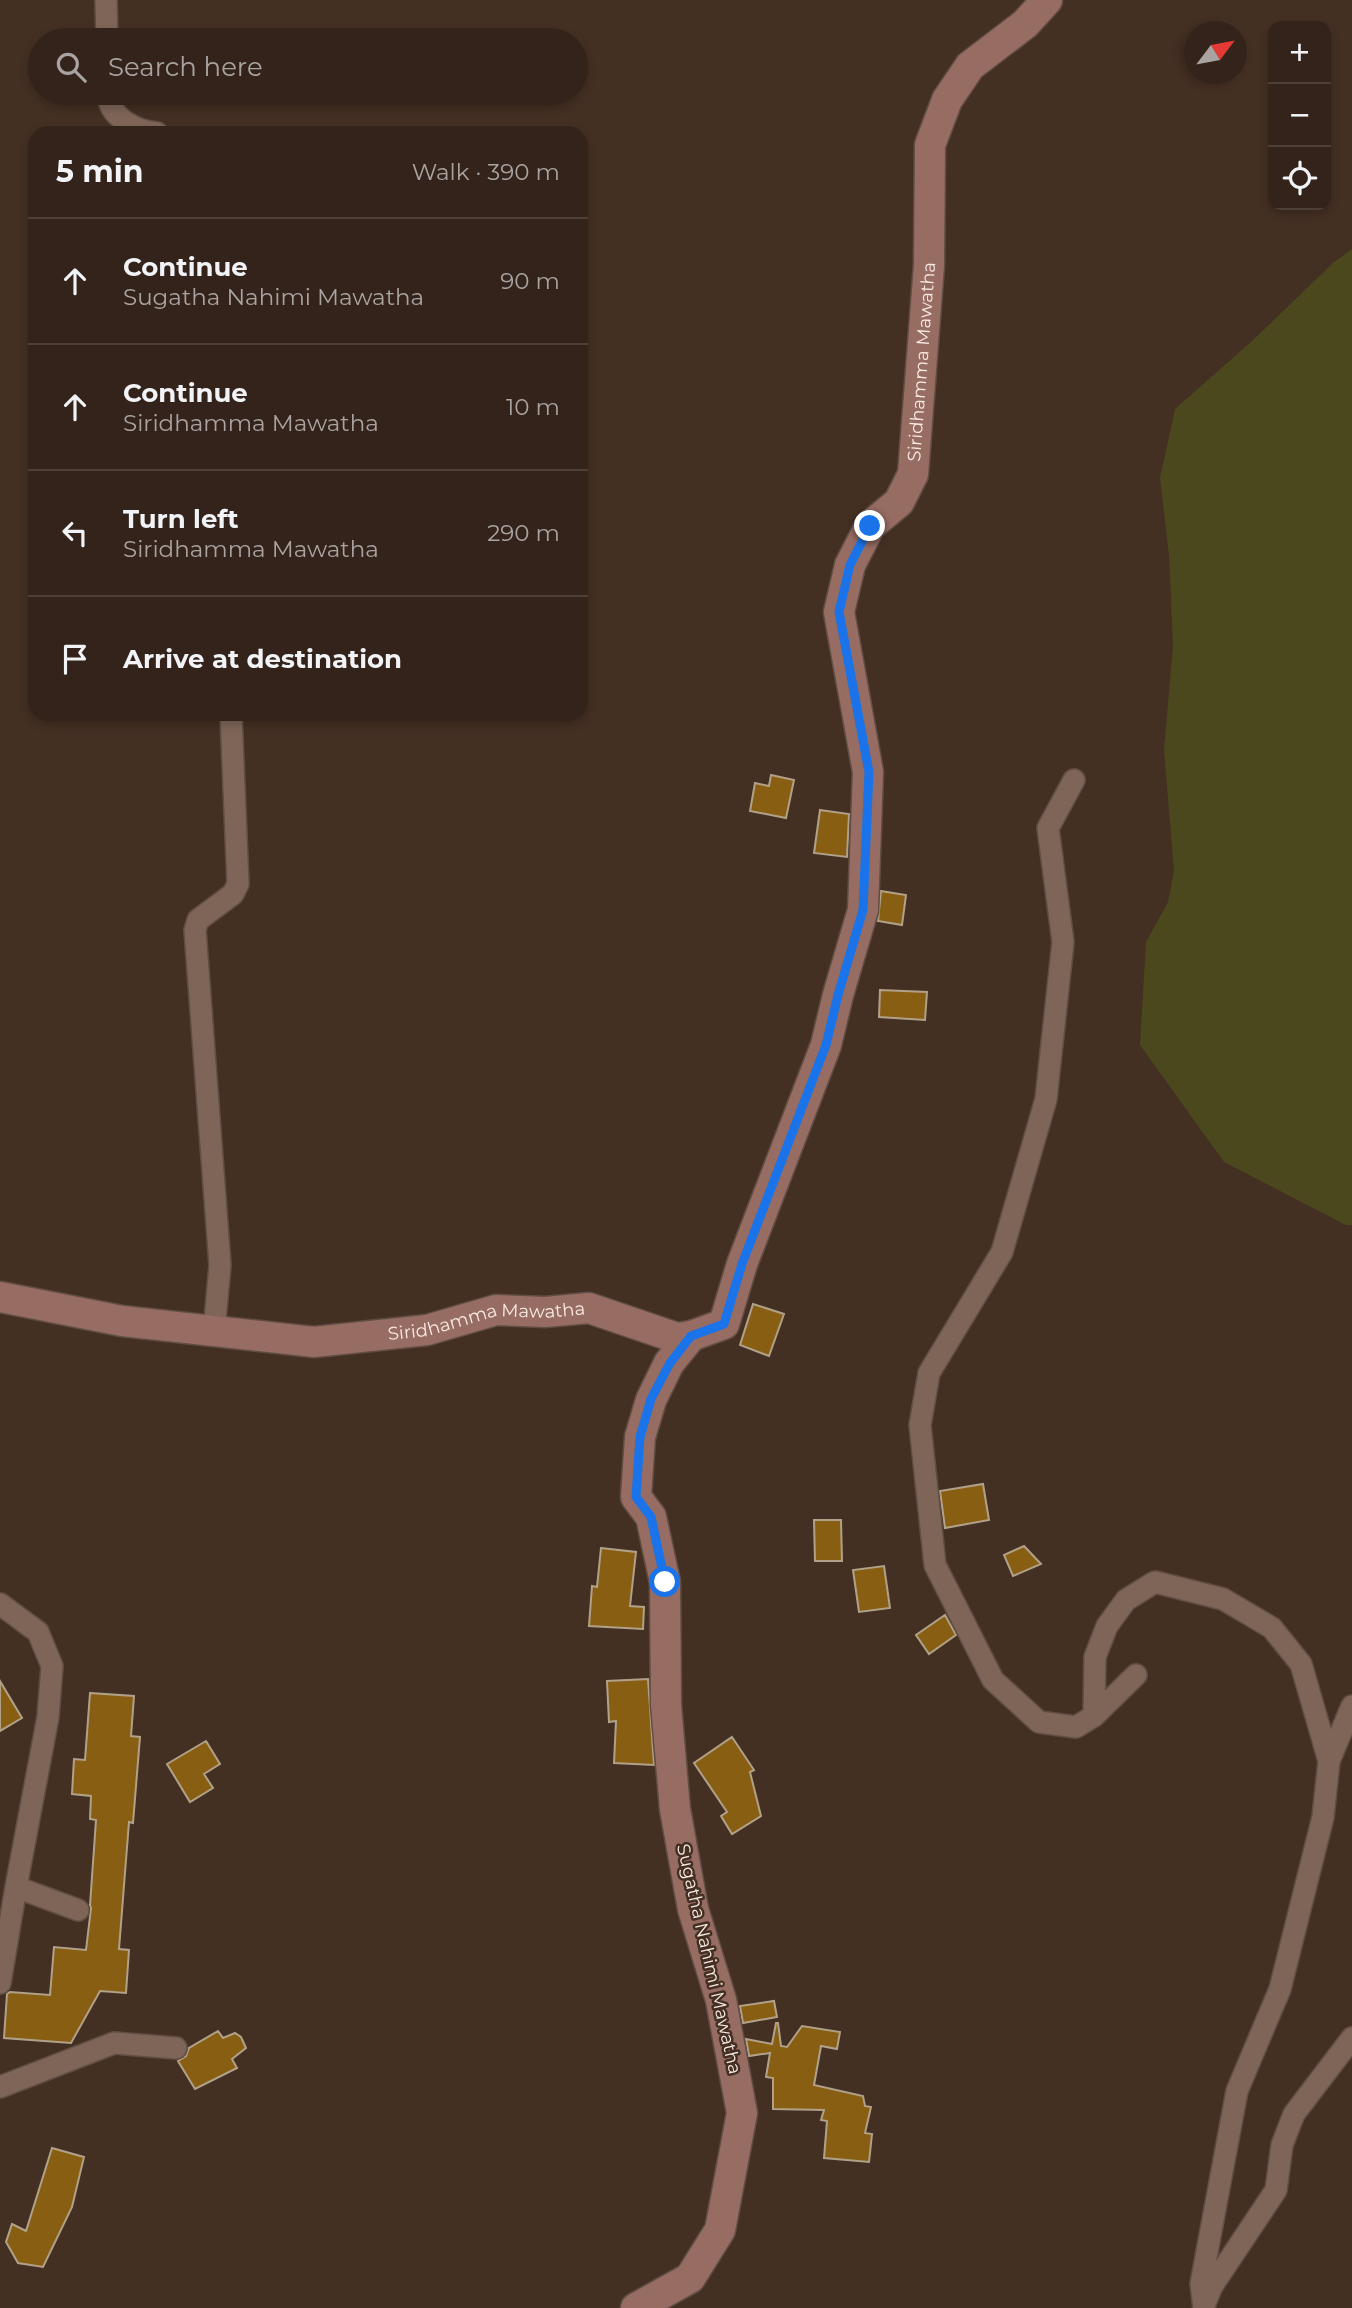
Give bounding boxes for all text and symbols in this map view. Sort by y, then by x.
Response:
north arrow [1184,21,1247,84]
map controls [1268,21,1331,210]
button: + [1268,21,1331,84]
search box [28,28,588,105]
icon: search [52,48,90,86]
text: Search here [108,51,263,83]
button: − [1268,84,1331,147]
button: locate [1268,147,1331,210]
text: 5 min [56,153,144,190]
text: Walk · 390 m [412,158,560,186]
text: Continue [123,251,248,283]
street label: Siridhamma Mawatha [903,261,940,462]
icon: ahead [56,262,94,300]
text: 90 m [500,267,560,295]
text: Sugatha Nahimi Mawatha [123,283,424,311]
text: Continue [123,377,248,409]
icon: ahead [56,388,94,426]
text: 10 m [506,393,560,421]
text: Siridhamma Mawatha [123,409,379,437]
text: Turn left [123,503,239,535]
route end [854,510,885,541]
icon: left [56,514,94,552]
text: 290 m [487,519,560,547]
text: Siridhamma Mawatha [123,535,379,563]
icon: arrive [56,640,94,678]
text: Arrive at destination [123,643,402,675]
street label: Siridhamma Mawatha [387,1297,586,1345]
route start [649,1566,680,1597]
street label: Sugatha Nahimi Mawatha [672,1842,746,2076]

